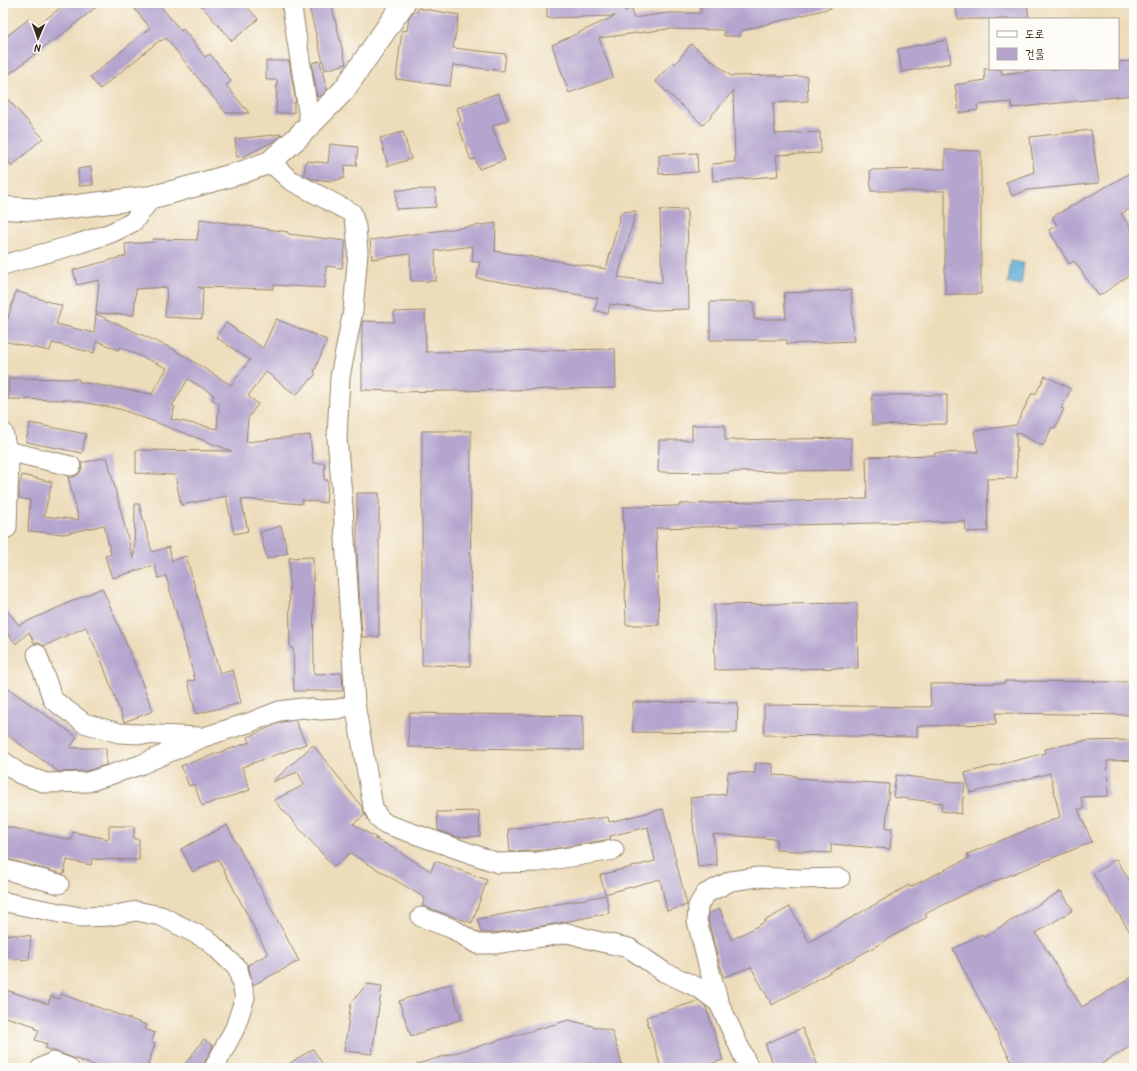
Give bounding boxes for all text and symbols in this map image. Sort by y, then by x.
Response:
north arrow [18,18,58,58]
legend [989,18,1119,70]
text: 도로 [1025,25,1044,44]
text: N [34,38,41,56]
text: 건물 [1025,45,1045,64]

